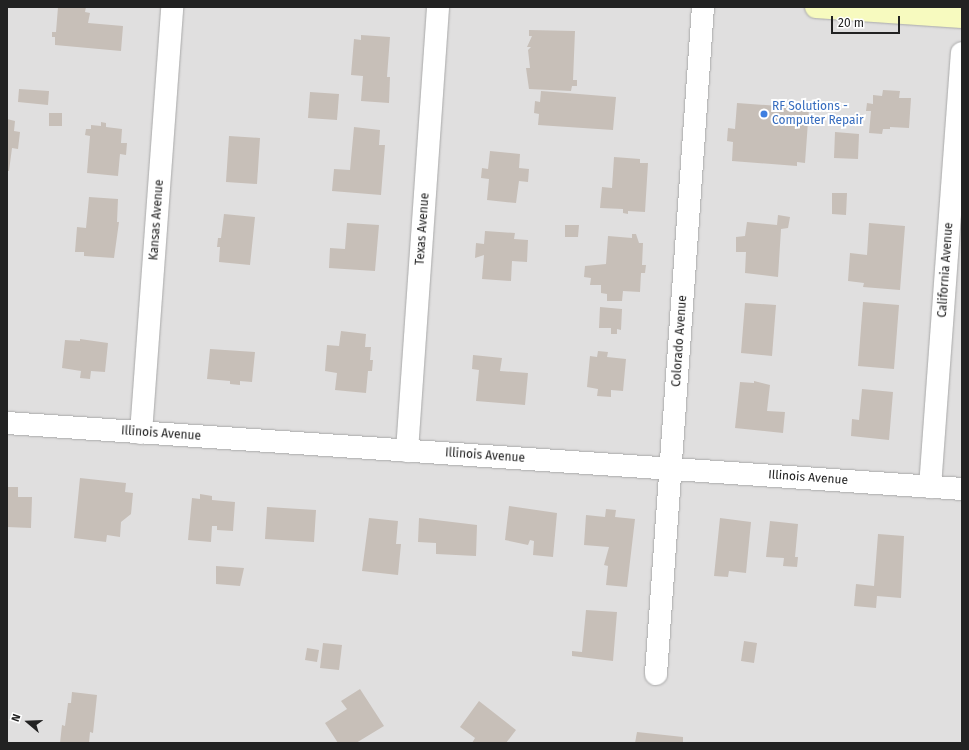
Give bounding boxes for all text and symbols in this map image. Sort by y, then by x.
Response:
scale bar [833,8,902,34]
text: 20 m [838,16,864,30]
place label: RF Solutions - Computer Repair [772,100,864,128]
marker: RF Solutions - Computer Repair [759,109,769,119]
street label: Kansas Avenue [147,179,167,261]
street label: Texas Avenue [413,192,433,266]
street label: California Avenue [935,222,957,318]
street label: Colorado Avenue [670,295,690,387]
street label: Illinois Avenue [121,424,201,444]
street label: Illinois Avenue [445,446,525,466]
street label: Illinois Avenue [768,468,848,488]
north arrow [8,702,48,742]
text: N [9,712,24,724]

